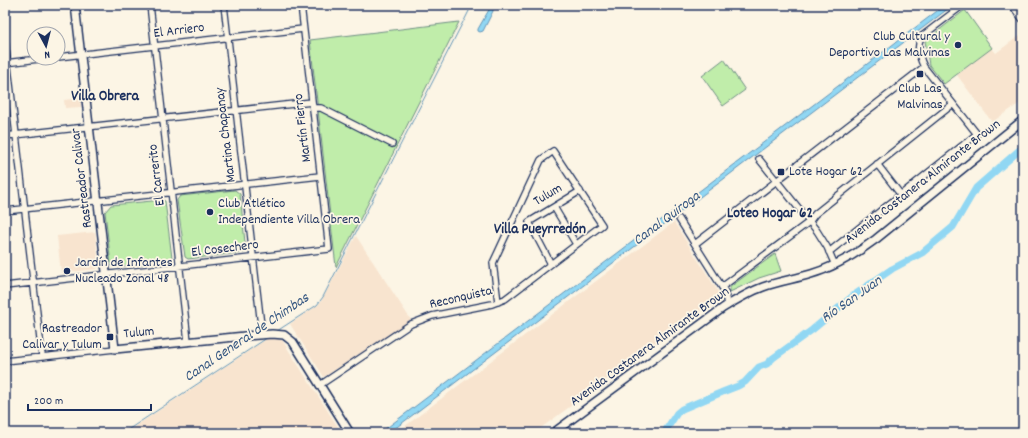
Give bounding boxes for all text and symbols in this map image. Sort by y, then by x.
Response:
street label: El Arriero [152,18,206,44]
north arrow [26,26,66,66]
place label: Club Cultural y Deportivo Las Malvinas [829,27,950,63]
marker: Club Cultural y Deportivo Las Malvinas [953,40,963,50]
text: N [43,46,51,62]
marker: Club Las Malvinas [915,69,925,79]
place label: Club Las Malvinas [897,79,943,115]
district label: Villa Obrera [71,86,140,108]
street label: Martina Chapanay [210,86,242,184]
street label: Martín Fierro [289,93,317,163]
street label: Avenida Costanera Almirante Brown [841,115,1005,249]
street label: Rastreador Calivar [66,126,98,229]
street label: El Carrerito [143,143,171,207]
place label: Lote Hogar 62 [789,162,863,182]
marker: Lote Hogar 62 [776,167,786,177]
street label: Tulum [530,179,566,211]
water label: Canal Quiroga [629,186,706,252]
place label: Club Atlético Independiente Villa Obrera [218,194,360,230]
district label: Loteo Hogar 62 [727,203,813,225]
marker: Club Atlético Independiente Villa Obrera [205,207,215,217]
district label: Villa Pueyrredón [494,219,586,241]
street label: El Cosechero [190,235,260,263]
place label: Jardín de Infantes Nucleado Zonal 48 [75,253,173,289]
marker: Jardín de Infantes Nucleado Zonal 48 [62,266,72,276]
water label: Río San Juan [817,270,888,329]
street label: Reconquista [428,281,495,315]
street label: Avenida Costanera Almirante Brown [566,282,734,412]
water label: Canal General de Chimbas [180,287,315,388]
place label: Rastreador Calivar y Tulum [22,319,103,355]
street label: Tulum [123,321,155,345]
marker: Rastreador Calivar y Tulum [105,332,115,342]
scale bar [28,386,151,412]
text: 200 m [34,393,63,410]

